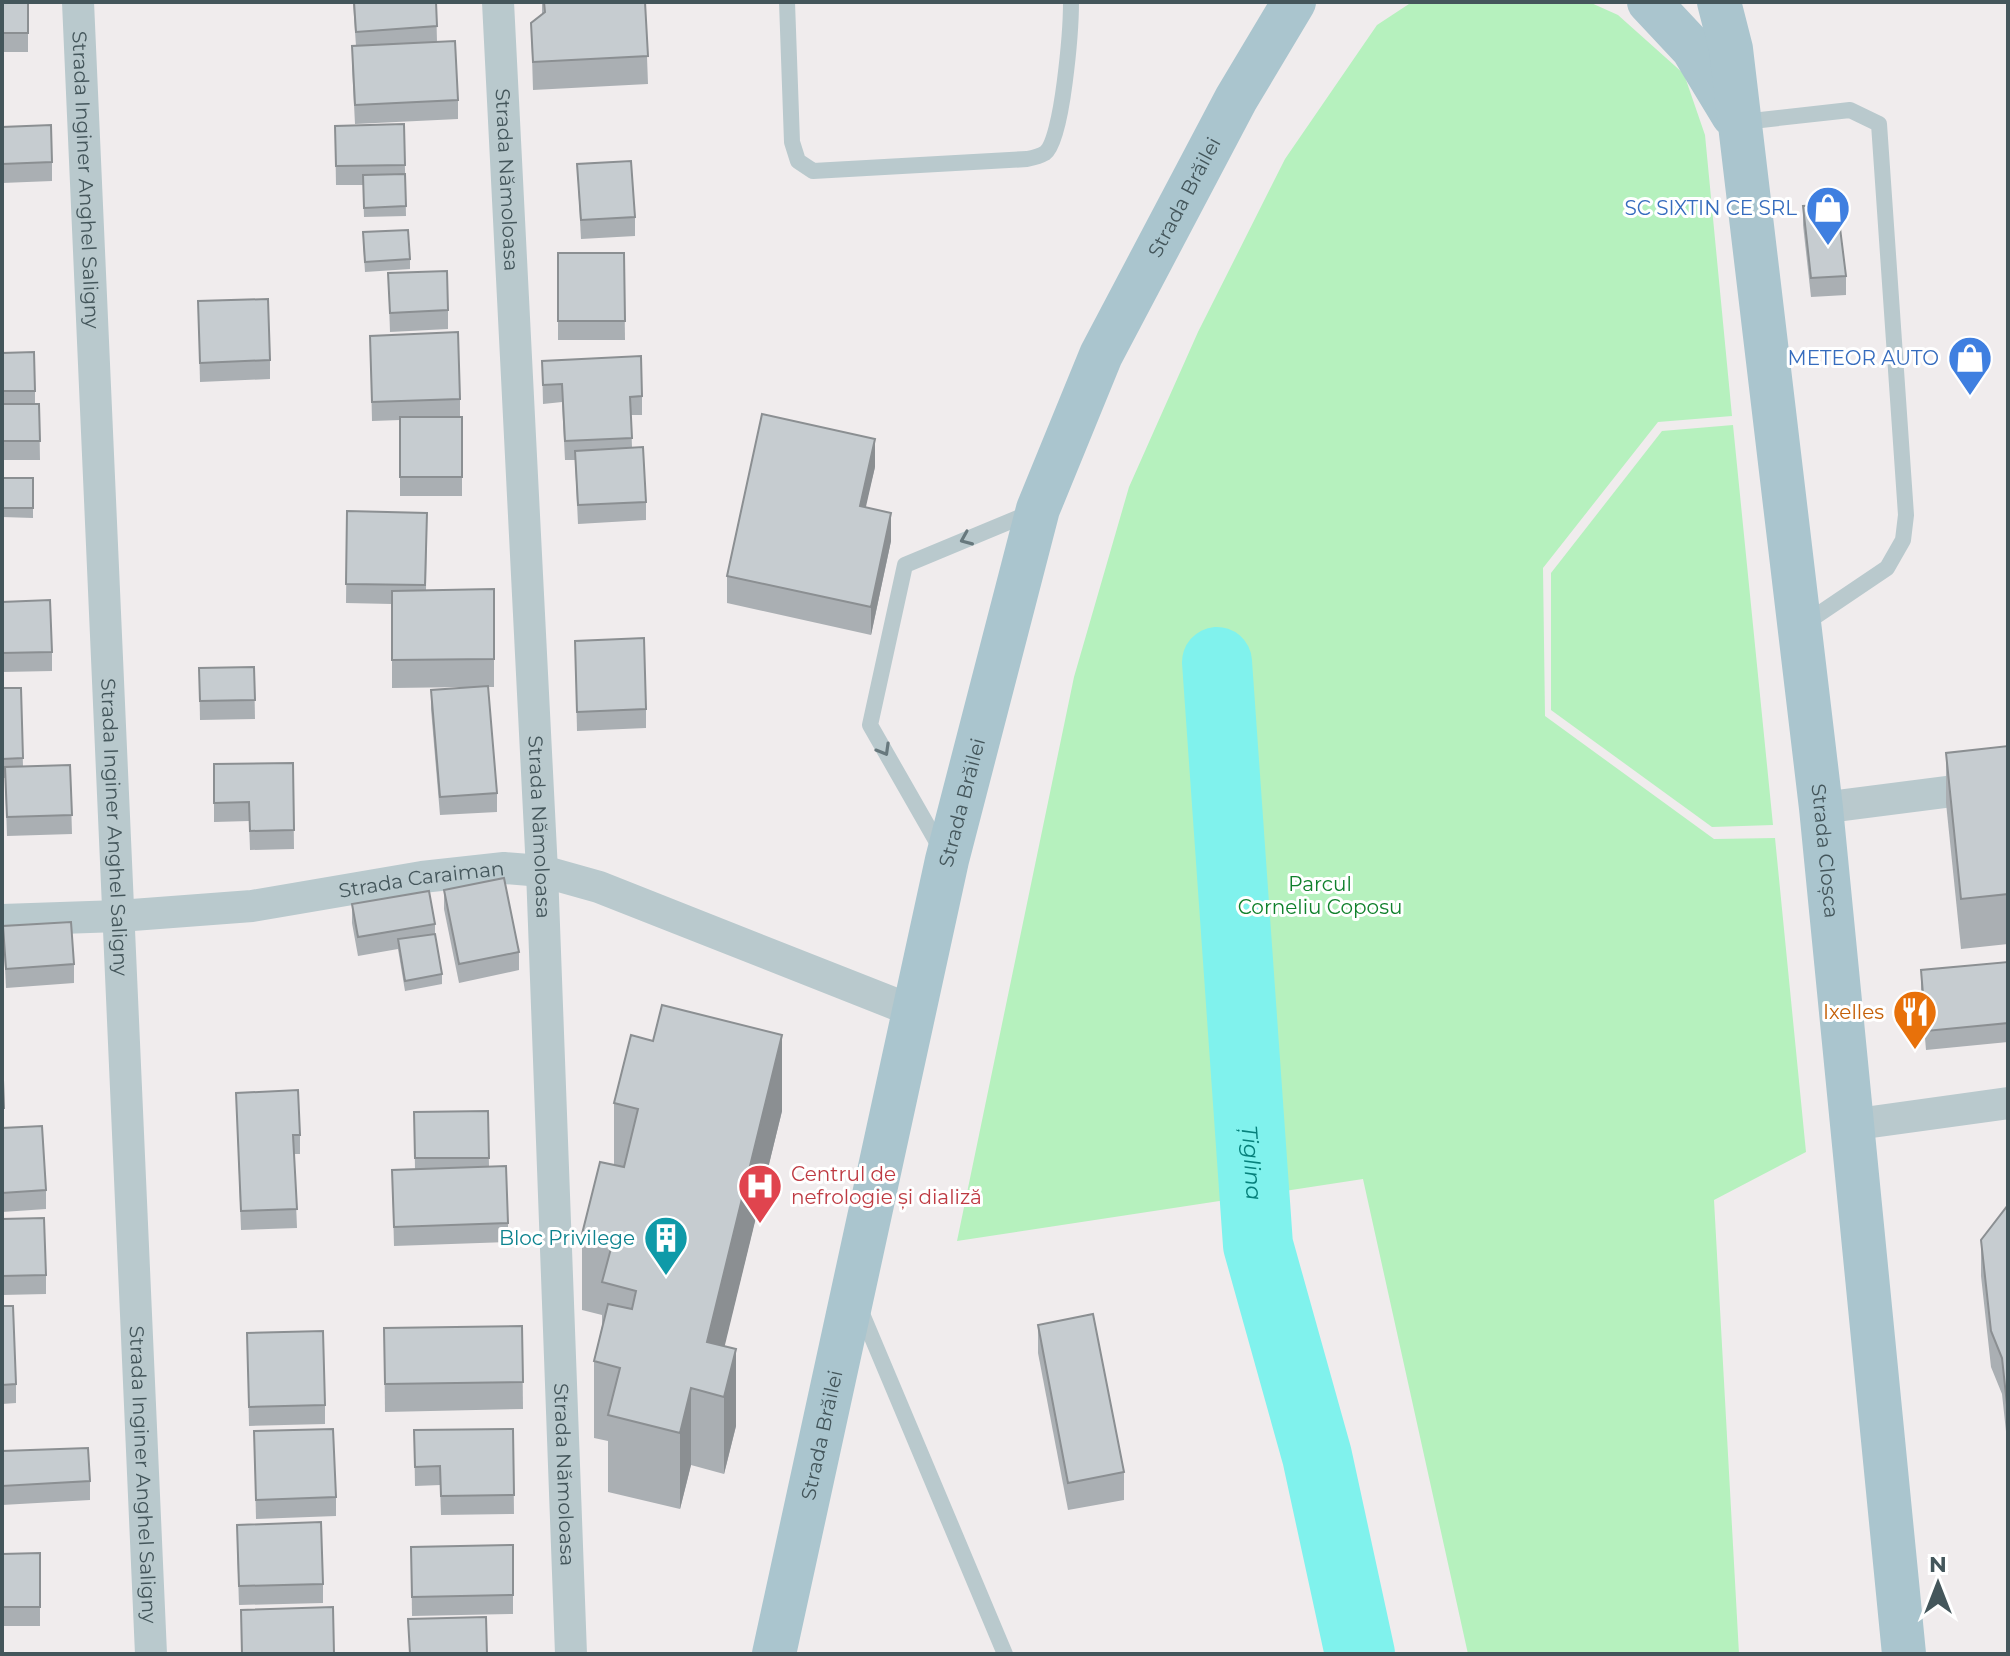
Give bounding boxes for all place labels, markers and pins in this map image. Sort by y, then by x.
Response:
shop icon: SC SIXTIN CE SRL [1804,184,1852,247]
place label: SC SIXTIN CE SRL [1624,196,1797,220]
shop icon: METEOR AUTO [1946,334,1994,397]
place label: METEOR AUTO [1788,346,1939,370]
restaurant icon: Ixelles [1891,988,1939,1051]
place label: Ixelles [1823,1000,1884,1024]
hospital icon: Centrul de nefrologie și dializă [736,1162,784,1225]
place label: Centrul de nefrologie și dializă [791,1162,982,1210]
building icon: Bloc Privilege [642,1214,690,1277]
place label: Bloc Privilege [499,1226,635,1250]

